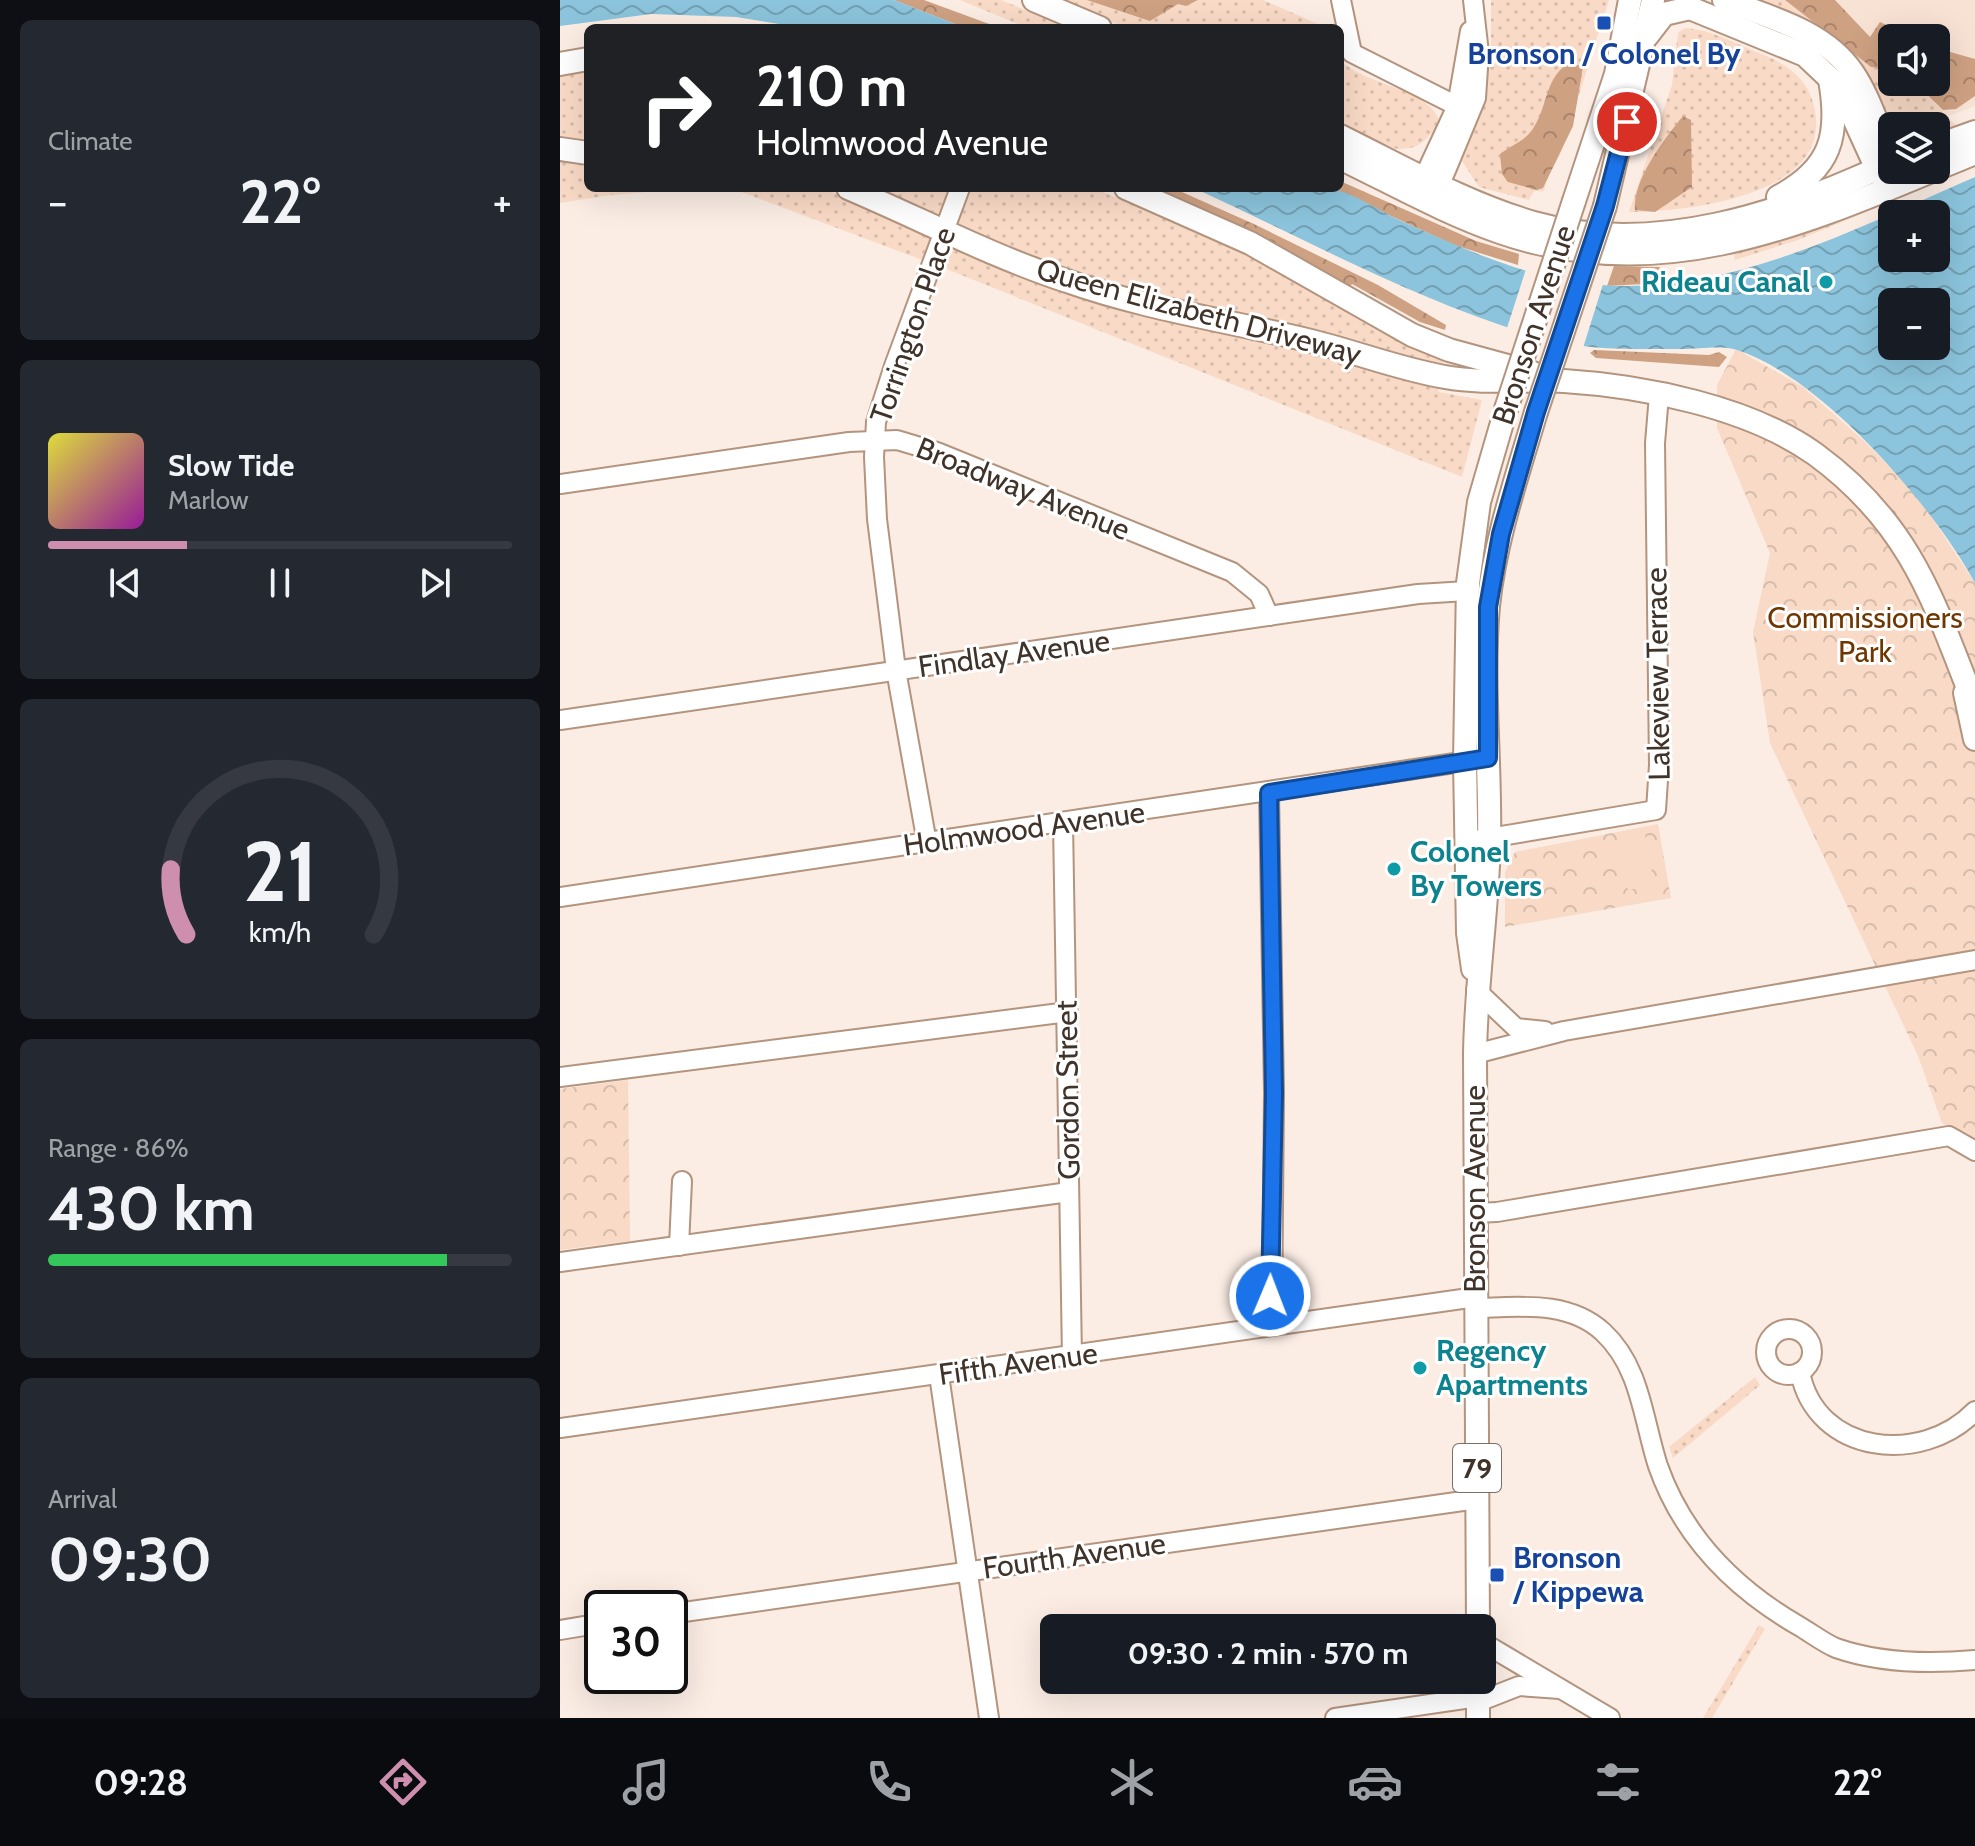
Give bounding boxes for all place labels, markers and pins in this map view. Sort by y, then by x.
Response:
marker: Bronson / Colonel By [1595,14,1613,32]
place label: Bronson / Colonel By [1467,35,1742,72]
pin [1593,88,1661,156]
place label: Rideau Canal [1641,263,1810,300]
marker: Rideau Canal [1817,273,1835,291]
place label: Colonel By Towers [1410,833,1542,904]
marker: Colonel By Towers [1385,860,1403,878]
place label: Regency Apartments [1436,1332,1588,1403]
marker: Regency Apartments [1411,1359,1429,1377]
place label: Bronson / Kippewa [1512,1539,1644,1610]
marker: Bronson / Kippewa [1488,1566,1506,1584]

